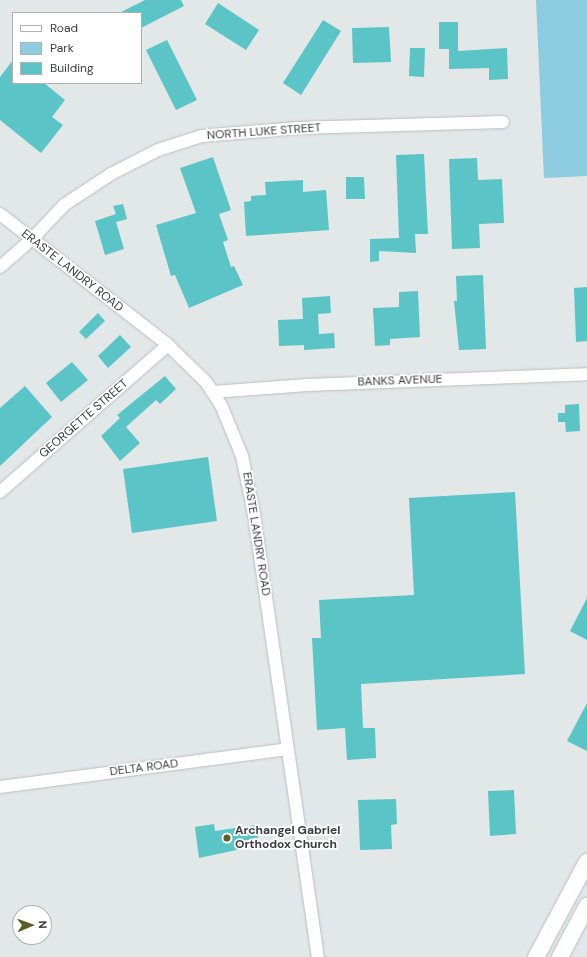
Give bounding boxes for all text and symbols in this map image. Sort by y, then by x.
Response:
legend [12,12,142,84]
text: Road [50,20,78,36]
text: Park [50,40,74,56]
text: Building [50,60,94,76]
street label: NORTH LUKE STREET [206,121,322,143]
street label: ERASTE LANDRY ROAD [18,227,126,315]
street label: BANKS AVENUE [357,372,443,390]
street label: GEORGETTE STREET [37,377,131,461]
street label: ERASTE LANDRY ROAD [239,471,273,597]
street label: DELTA ROAD [109,757,179,779]
place label: Archangel Gabriel Orthodox Church [235,824,340,852]
marker: Archangel Gabriel Orthodox Church [222,833,232,843]
north arrow [12,905,52,945]
text: N [36,920,50,929]

